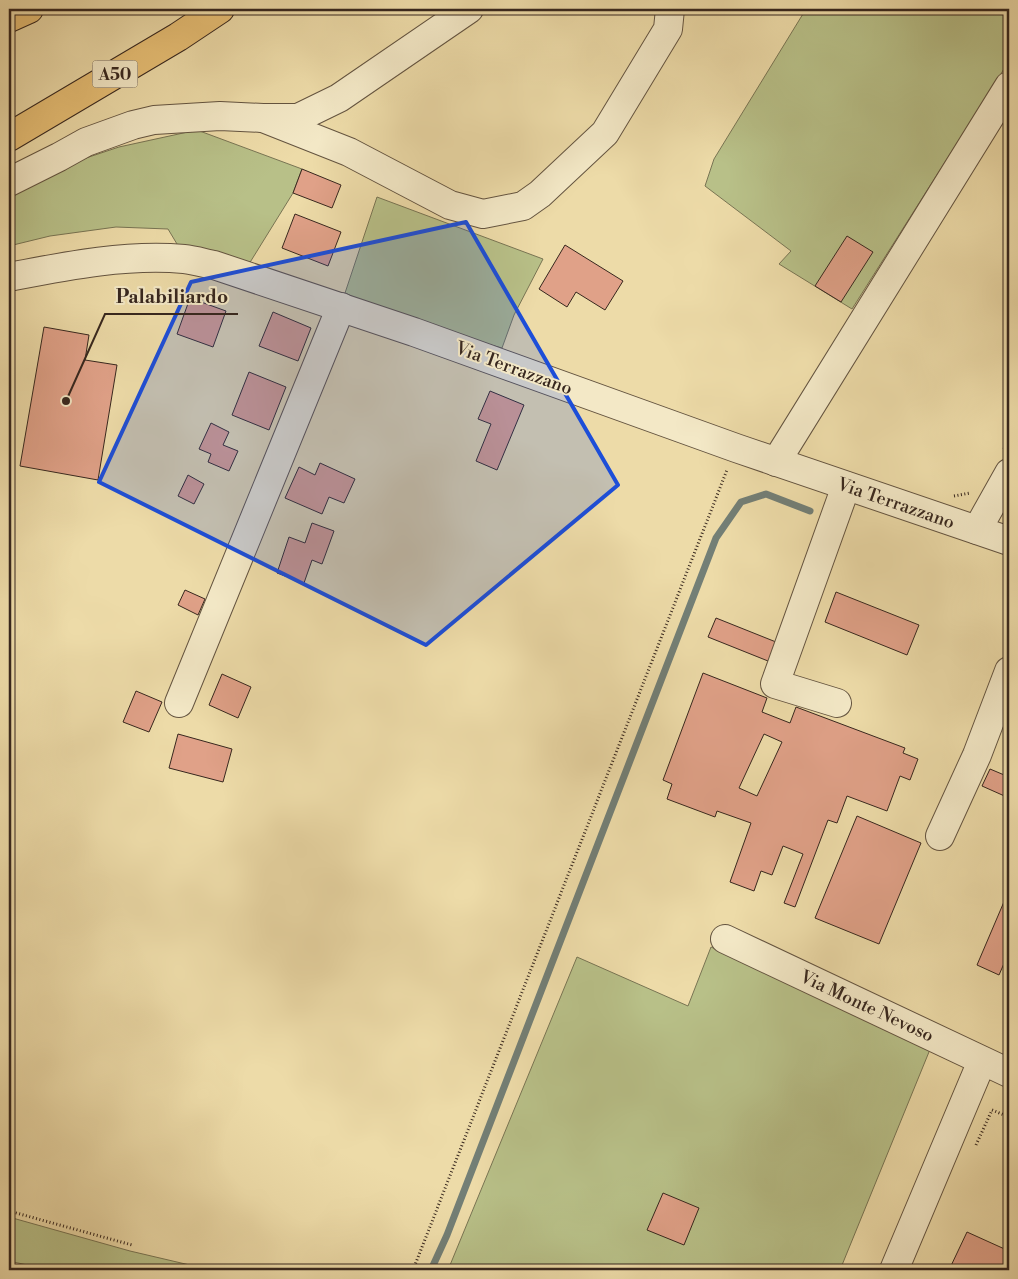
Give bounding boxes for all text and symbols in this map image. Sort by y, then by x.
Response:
road number: A50 [92,61,138,88]
callout: Palabiliardo [105,280,238,314]
text: Palabiliardo [116,285,228,309]
street label: Via Terrazzano [451,336,576,400]
street label: Via Terrazzano [833,472,958,534]
street label: Via Monte Nevoso [795,965,937,1048]

